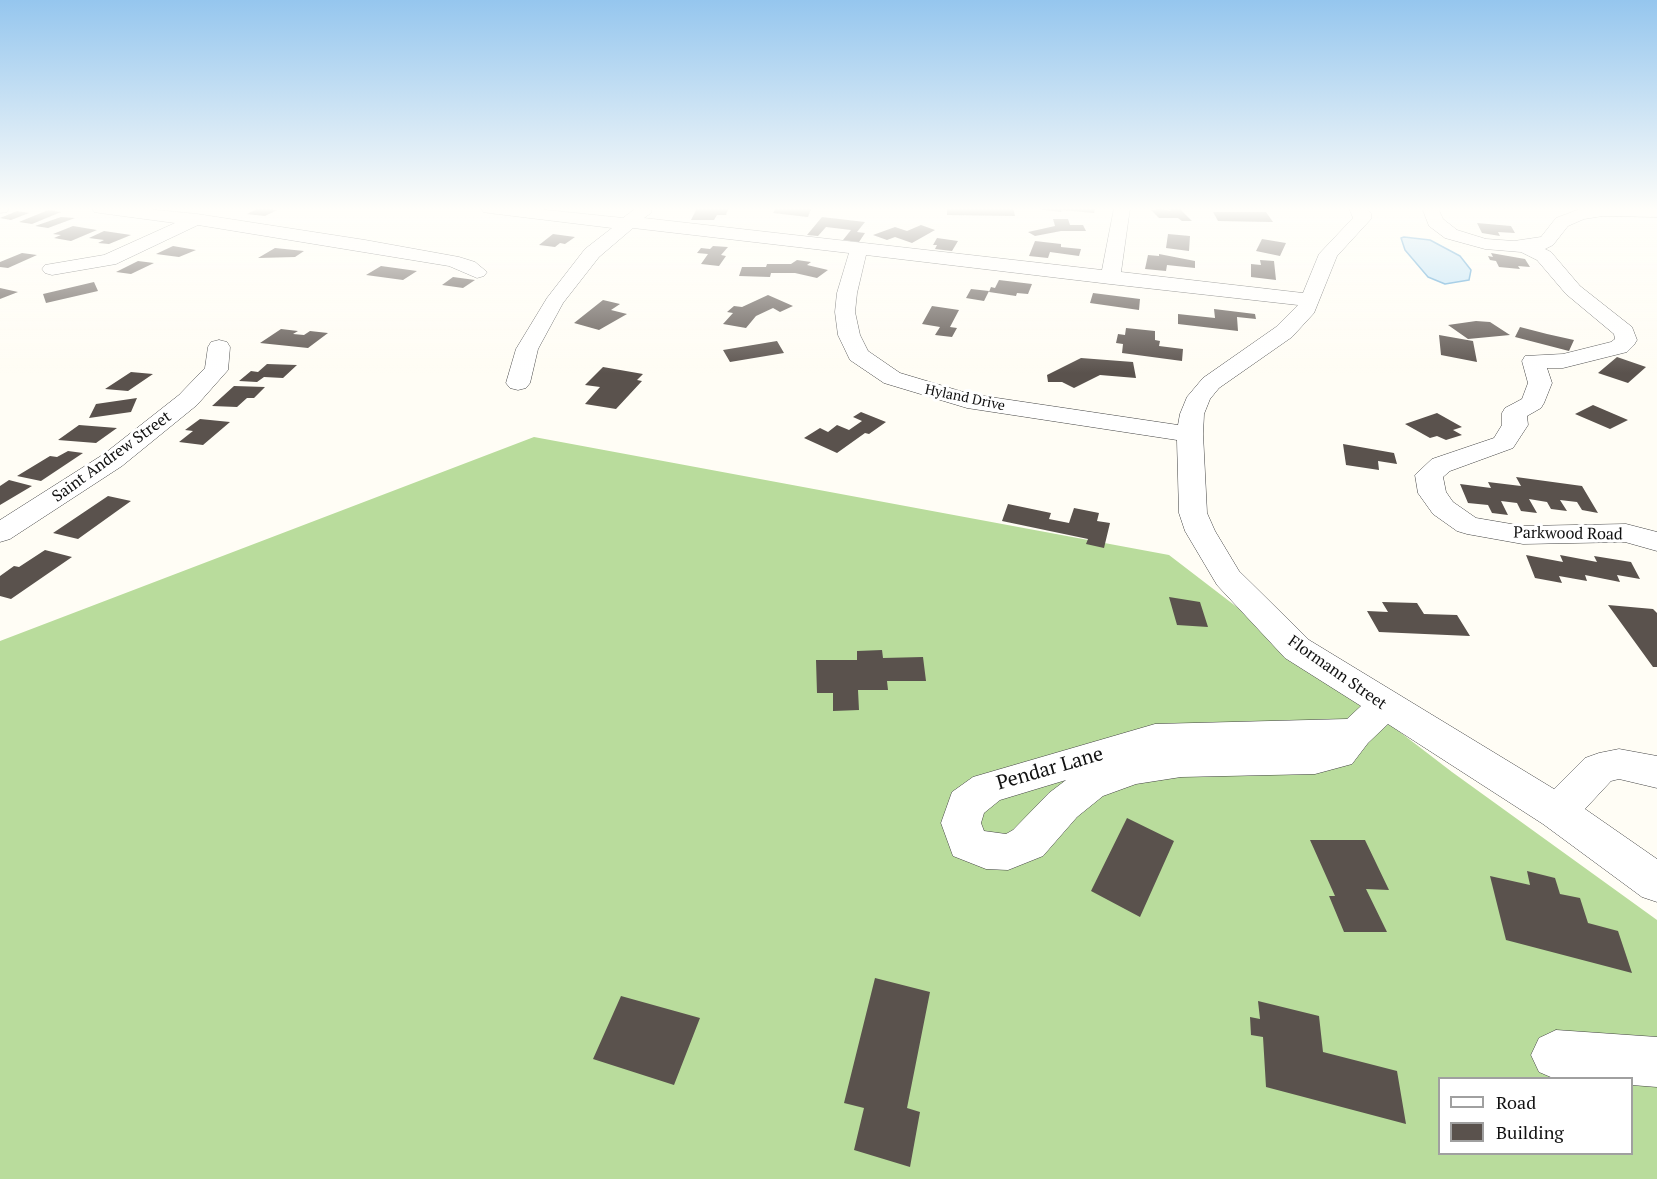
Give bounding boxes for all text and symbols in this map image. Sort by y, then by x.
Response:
street label: Hyland Drive [923,381,1007,415]
street label: Saint Andrew Street [49,407,175,507]
street label: Parkwood Road [1513,523,1623,545]
street label: Flormann Street [1284,632,1390,714]
street label: Pendar Lane [994,742,1106,796]
legend [1438,1077,1633,1155]
text: Road [1496,1090,1536,1114]
text: Building [1496,1120,1564,1144]

